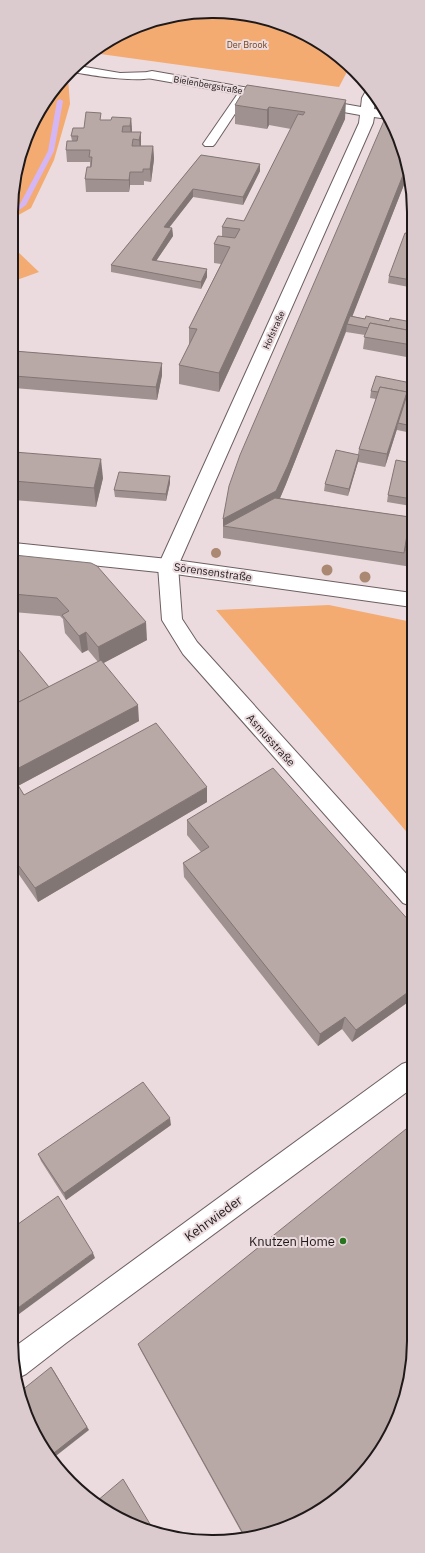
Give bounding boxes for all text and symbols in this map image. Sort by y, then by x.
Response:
park label: Der Brook [227,39,267,50]
street label: Bielenbergstraße [173,73,243,96]
street label: Hofstraße [260,309,287,351]
street label: Sörensenstraße [173,560,253,584]
street label: Asmusstraße [244,711,298,769]
street label: Kehrwieder [181,1192,246,1245]
place label: Knutzen Home [249,1233,335,1250]
marker: Knutzen Home [338,1236,348,1246]

